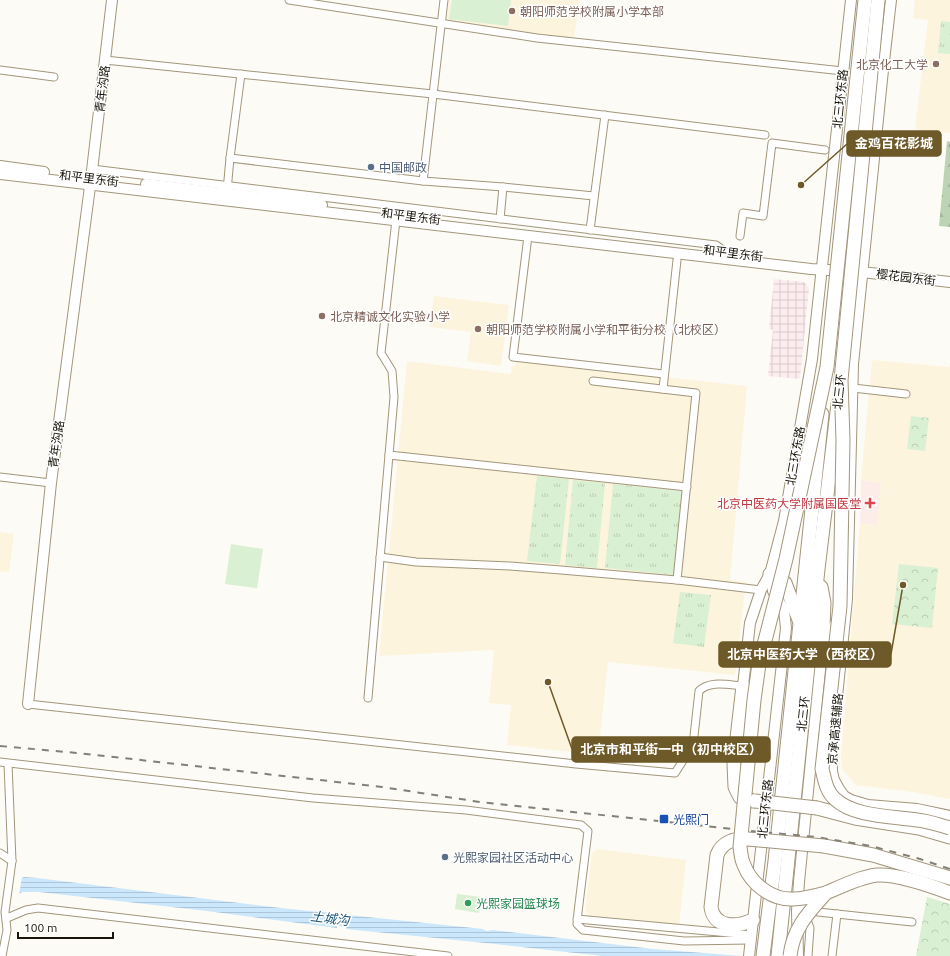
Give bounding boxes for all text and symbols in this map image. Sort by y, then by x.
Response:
place label: 朝阳师范学校附属小学本部 [520,5,664,18]
marker: 朝阳师范学校附属小学本部 [507,6,517,16]
place label: 北京化工大学 [856,58,928,71]
marker: 北京化工大学 [931,59,941,69]
street label: 青年沟路 [93,64,111,114]
street label: 北三环东路 [830,68,850,130]
callout: 金鸡百花影城 [847,131,941,156]
text: 金鸡百花影城 [855,136,933,150]
place label: 中国邮政 [379,161,427,174]
marker: 中国邮政 [366,162,376,172]
street label: 和平里东街 [58,168,120,188]
street label: 和平里东街 [380,206,442,226]
street label: 和平里东街 [702,243,764,263]
street label: 樱花园东街 [875,267,937,287]
place label: 北京精诚文化实验小学 [330,310,450,323]
marker: 北京精诚文化实验小学 [317,311,327,321]
place label: 朝阳师范学校附属小学和平街分校（北校区） [486,323,726,336]
marker: 朝阳师范学校附属小学和平街分校（北校区） [473,324,483,334]
street label: 北三环 [831,373,847,411]
street label: 青年沟路 [46,419,66,469]
street label: 北三环东路 [783,425,807,487]
place label: 北京中医药大学附属国医堂 [717,497,861,510]
marker: 北京中医药大学附属国医堂 [864,497,876,509]
callout: 北京中医药大学（西校区） [719,642,891,667]
text: 北京中医药大学（西校区） [727,647,883,661]
street label: 京承高速辅路 [825,693,845,765]
street label: 北三环 [795,695,811,733]
callout: 北京市和平街一中（初中校区） [572,737,770,762]
text: 北京市和平街一中（初中校区） [580,742,762,756]
street label: 北三环东路 [755,778,775,840]
marker: 光熙门 [658,813,670,825]
place label: 光熙门 [673,813,709,826]
place label: 光熙家园社区活动中心 [453,851,573,864]
marker: 光熙家园社区活动中心 [440,852,450,862]
place label: 光熙家园篮球场 [476,897,560,910]
marker: 光熙家园篮球场 [463,898,473,908]
water label: 土城沟 [310,909,352,928]
scale bar [18,914,113,940]
text: 100 m [24,921,57,934]

